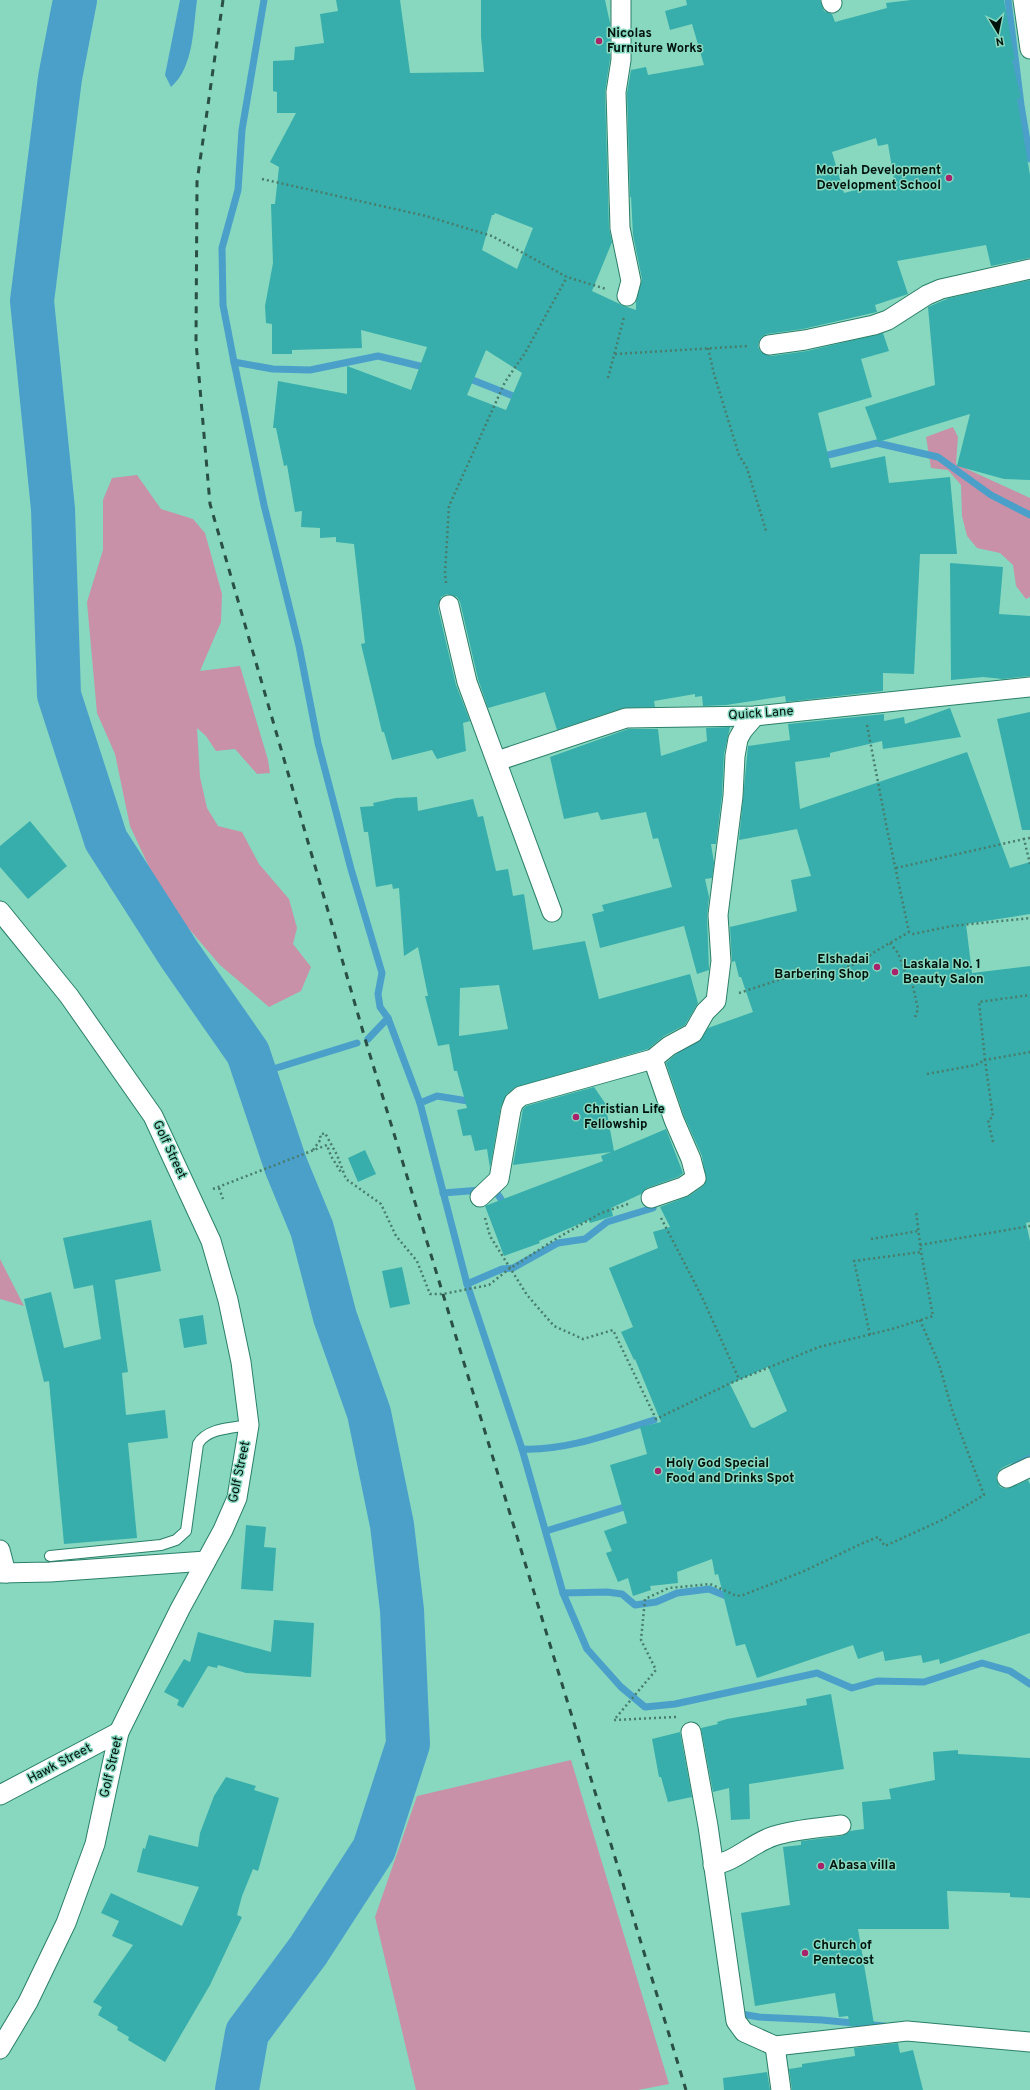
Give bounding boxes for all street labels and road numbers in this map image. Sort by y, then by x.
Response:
street label: Quick Lane [728,704,794,724]
street label: Golf Street [148,1118,190,1182]
street label: Golf Street [226,1440,254,1504]
street label: Golf Street [97,1735,127,1799]
street label: Hawk Street [25,1740,95,1788]

